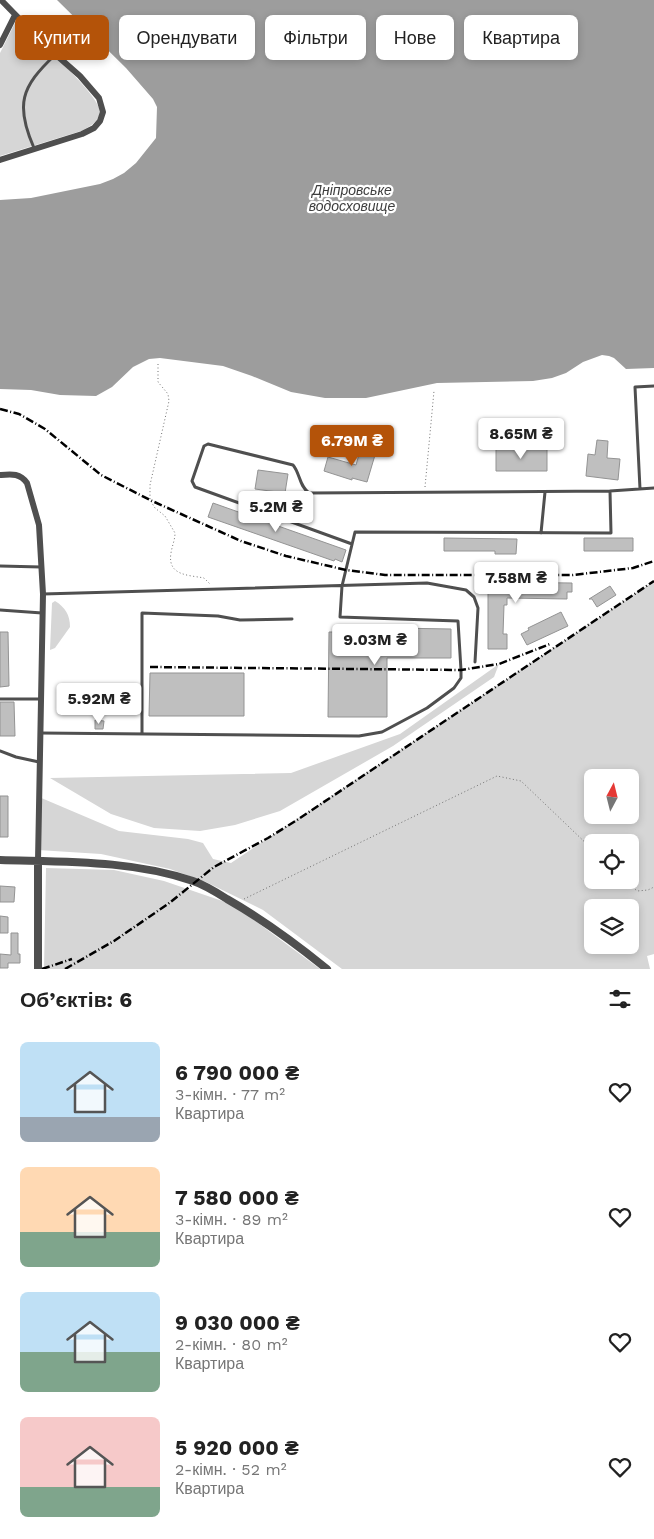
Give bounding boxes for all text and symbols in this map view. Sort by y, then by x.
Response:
chip: Купити [15,15,109,60]
chip: Орендувати [119,15,255,60]
chip: Фільтри [265,15,366,60]
chip: Нове [376,15,454,60]
chip: Квартира [464,15,578,60]
water label: Дніпровське водосховище [309,182,395,214]
pin: 8.65M ₴ [475,418,567,460]
pin: 6.79M ₴ [306,424,398,467]
text: 8.65M ₴ [489,424,553,443]
text: 6.79M ₴ [321,431,383,450]
pin: 5.2M ₴ [235,490,317,533]
text: 5.2M ₴ [249,497,303,516]
pin: 7.58M ₴ [470,562,562,604]
text: 7.58M ₴ [485,568,547,587]
pin: 9.03M ₴ [329,624,421,666]
text: 9.03M ₴ [343,630,407,649]
pin: 5.92M ₴ [53,682,145,725]
text: 5.92M ₴ [67,689,131,708]
north arrow [584,769,639,824]
map controls [584,769,639,954]
button: locate [584,834,639,889]
button: layers [584,899,639,954]
icon: filters [606,985,634,1013]
text: Об’єктів: 6 [20,987,132,1012]
text: 6 790 000 ₴ [175,1060,299,1085]
icon: home [60,1062,120,1122]
icon: heart [606,1078,634,1106]
text: 3-кімн. · 77 m² [175,1085,285,1104]
text: Квартира [175,1104,244,1123]
text: 7 580 000 ₴ [175,1185,299,1210]
icon: home [60,1187,120,1247]
icon: heart [606,1203,634,1231]
text: 3-кімн. · 89 m² [175,1210,288,1229]
text: Квартира [175,1229,244,1248]
text: 9 030 000 ₴ [175,1310,300,1335]
icon: home [60,1312,120,1372]
icon: heart [606,1328,634,1356]
text: 2-кімн. · 80 m² [175,1335,288,1354]
text: Квартира [175,1354,244,1373]
text: 5 920 000 ₴ [175,1435,299,1460]
icon: home [60,1437,120,1497]
icon: heart [606,1453,634,1481]
text: 2-кімн. · 52 m² [175,1460,287,1479]
text: Квартира [175,1479,244,1498]

